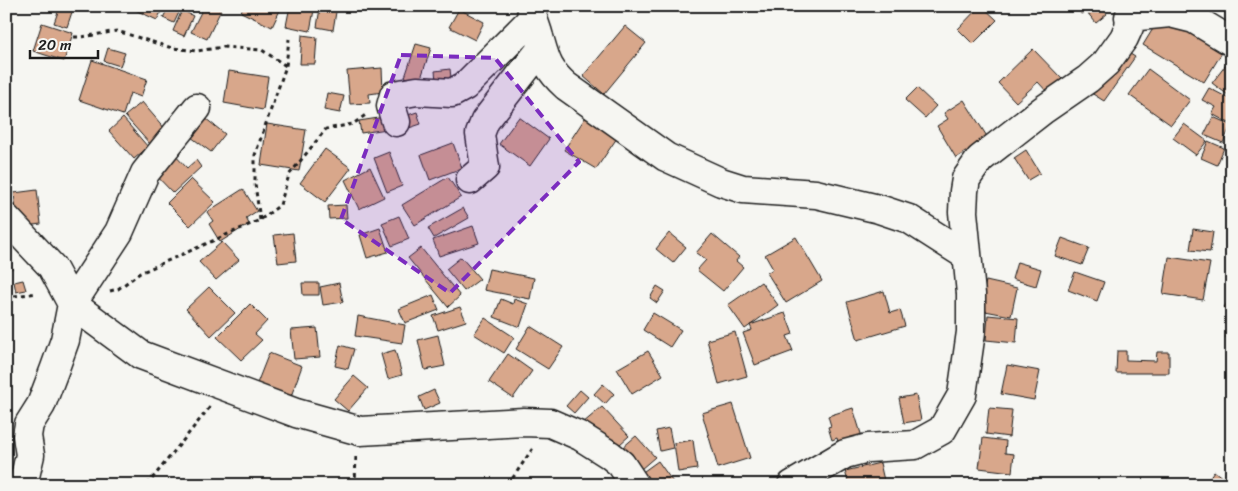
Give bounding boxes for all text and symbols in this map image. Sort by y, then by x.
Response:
scale bar [30,28,98,60]
text: 20 m [38,32,72,58]

